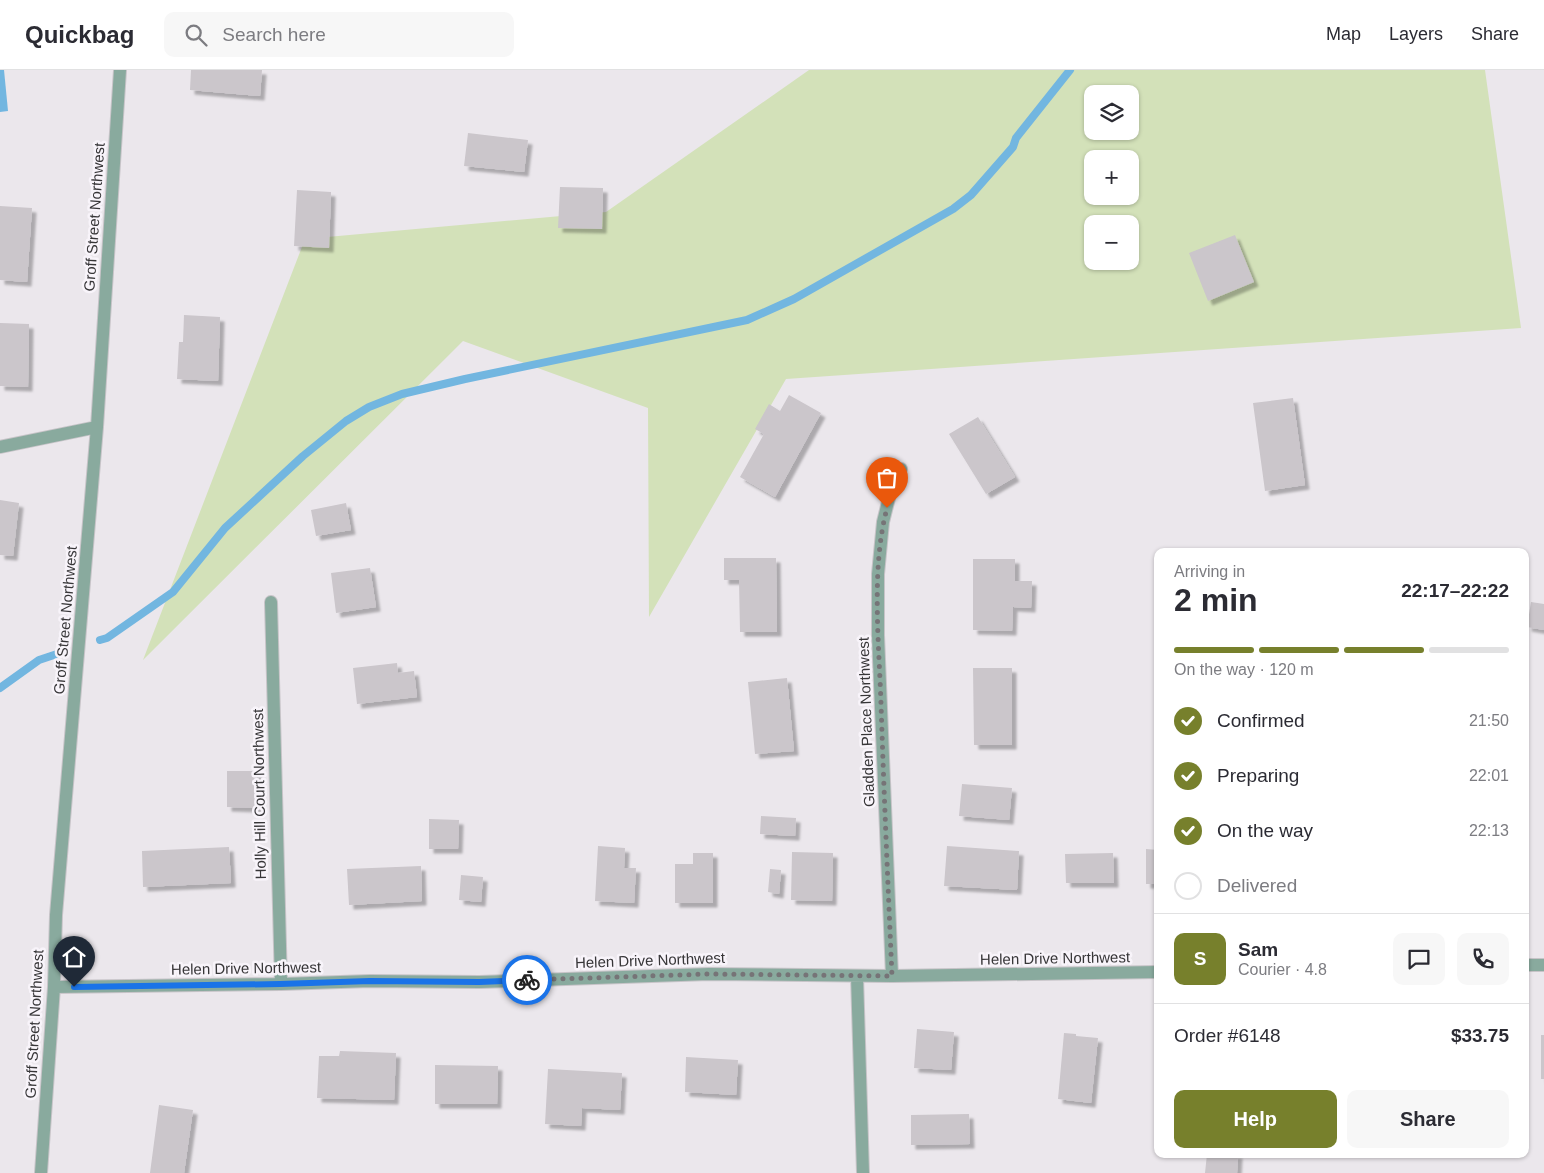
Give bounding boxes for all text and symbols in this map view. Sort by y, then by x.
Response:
search box [164,12,514,57]
text: Quickbag [25,21,134,48]
icon: search [182,21,210,49]
text: Search here [222,24,326,45]
text: Map [1326,24,1361,44]
text: Layers [1389,24,1443,44]
text: Share [1471,24,1519,44]
map controls [1084,85,1139,270]
button: layers [1084,85,1139,140]
street label: Groff Street Northwest [80,141,108,292]
button: + [1084,150,1139,205]
button: − [1084,215,1139,270]
pin [866,457,908,508]
icon: bag [873,464,901,492]
street label: Groff Street Northwest [50,544,80,695]
text: Arriving in [1174,563,1245,580]
text: 22:17–22:22 [1401,580,1509,601]
text: 2 min [1174,582,1258,618]
street label: Gladden Place Northwest [855,636,877,807]
text: On the way · 120 m [1174,661,1314,678]
icon: check [1174,707,1202,735]
street label: Holly Hill Court Northwest [249,708,269,880]
text: Confirmed [1217,710,1305,731]
text: 21:50 [1469,712,1509,729]
icon: check [1174,762,1202,790]
text: Preparing [1217,765,1299,786]
text: 22:01 [1469,767,1509,784]
icon: check [1174,817,1202,845]
text: On the way [1217,820,1313,841]
text: 22:13 [1469,822,1509,839]
text: Delivered [1217,875,1297,896]
button: chat [1393,933,1445,985]
button: phone [1457,933,1509,985]
pin [53,936,95,987]
text: Sam [1238,939,1278,960]
icon: home [60,943,88,971]
street label: Groff Street Northwest [22,948,46,1099]
street label: Helen Drive Northwest [980,948,1131,968]
text: S [1194,948,1206,969]
street label: Helen Drive Northwest [575,949,726,971]
courier [502,955,552,1005]
street label: Helen Drive Northwest [171,958,322,978]
text: Courier · 4.8 [1238,961,1327,978]
icon: bike [513,966,541,994]
text: Order #6148 [1174,1025,1281,1046]
text: $33.75 [1451,1025,1509,1046]
button: Help [1174,1090,1337,1148]
button: Share [1347,1090,1509,1148]

